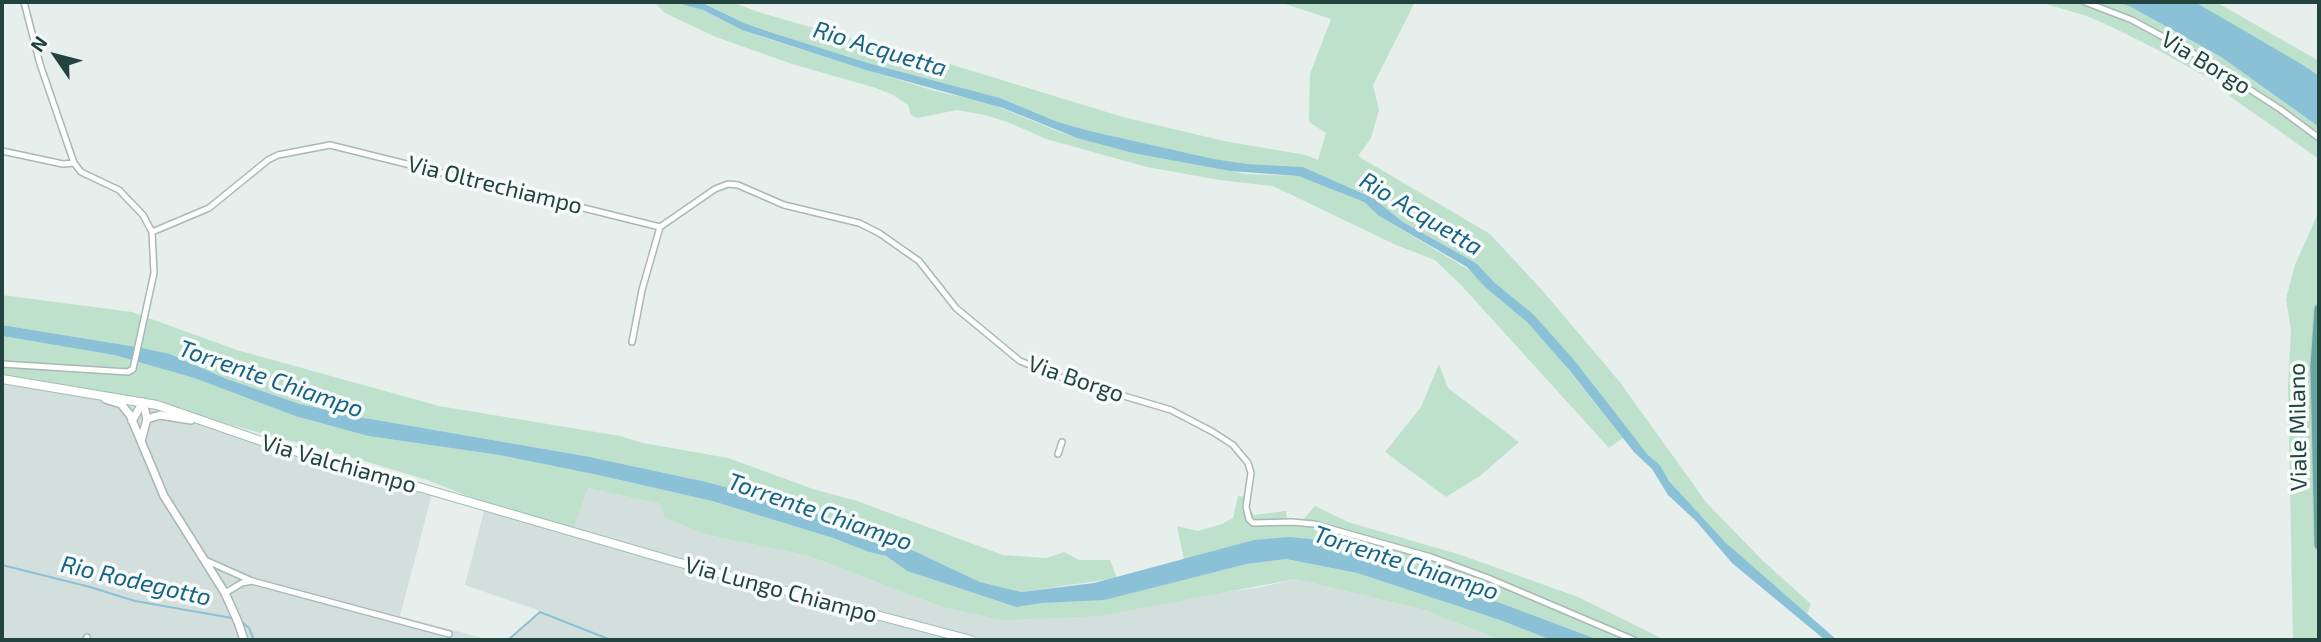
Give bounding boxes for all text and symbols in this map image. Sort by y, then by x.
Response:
water label: Rio Acquetta [810,15,950,83]
north arrow [21,21,91,91]
street label: Via Borgo [2156,25,2256,101]
text: N [25,31,52,56]
street label: Via Oltrechiampo [405,150,585,220]
water label: Rio Acquetta [1354,166,1488,262]
water label: Torrente Chiampo [175,334,367,424]
street label: Via Borgo [1024,350,1128,408]
street label: Viale Milano [2283,363,2313,491]
street label: Via Valchiampo [258,429,420,499]
water label: Torrente Chiampo [724,467,916,557]
water label: Torrente Chiampo [1310,519,1502,607]
water label: Rio Rodegotto [58,550,214,612]
street label: Via Lungo Chiampo [682,551,880,629]

